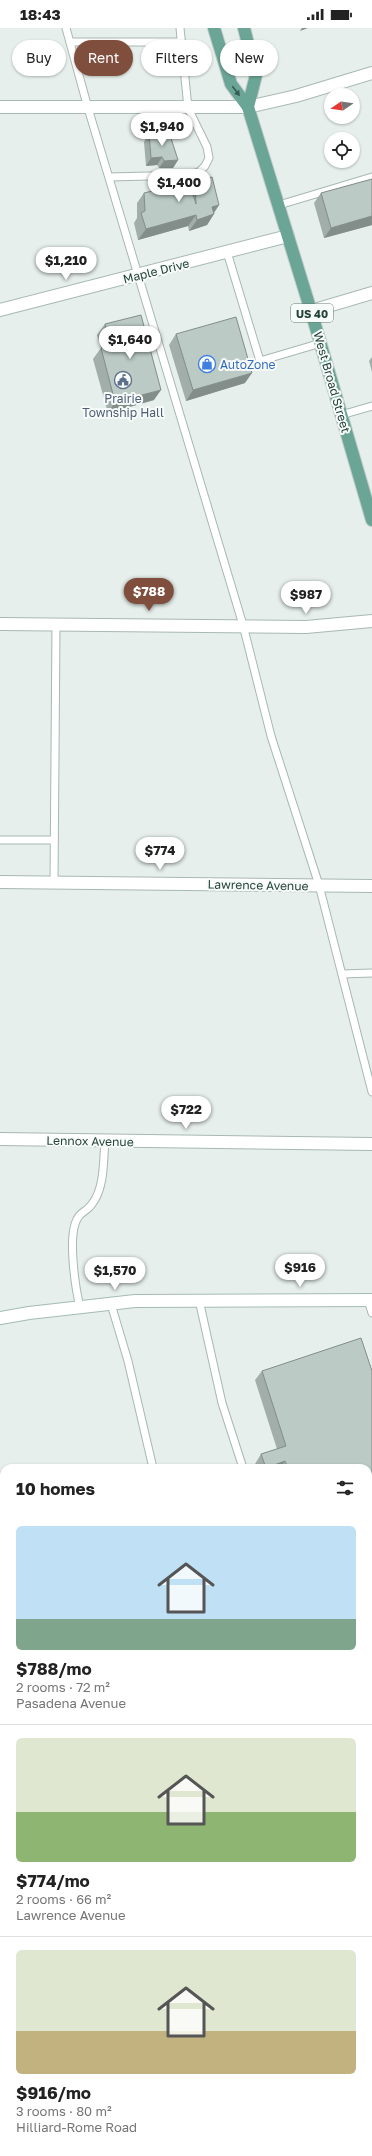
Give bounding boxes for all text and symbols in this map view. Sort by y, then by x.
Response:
text: 18:43 [20,5,61,23]
chip: Buy [12,40,66,76]
chip: Rent [74,40,133,76]
chip: Filters [141,40,212,76]
chip: New [220,40,278,76]
one-way arrow [232,85,240,96]
north arrow [324,88,360,124]
map controls [324,88,360,168]
pin: $1,940 [129,113,195,147]
text: $1,940 [140,118,184,134]
button: locate [324,132,360,168]
pin: $1,400 [146,169,212,203]
text: $1,400 [157,174,201,190]
pin: $1,210 [33,247,99,281]
text: $1,210 [45,252,87,268]
street label: Maple Drive [121,256,191,286]
road number: US 40 [291,304,333,322]
pin: $1,640 [97,326,163,360]
street label: West Broad Street [310,330,354,435]
text: $1,640 [108,331,152,347]
shop icon: AutoZone [197,354,217,374]
place label: AutoZone [220,357,276,372]
public building icon: Prairie Township Hall [113,370,133,390]
place label: Prairie Township Hall [82,391,164,420]
pin: $788 [125,578,173,612]
pin: $987 [282,581,330,615]
text: $788 [133,583,165,599]
text: $987 [290,586,322,602]
pin: $774 [136,837,184,871]
text: $774 [144,842,176,858]
street label: Lawrence Avenue [207,877,309,893]
pin: $722 [162,1096,210,1130]
text: $722 [170,1101,202,1117]
street label: Lennox Avenue [46,1133,134,1149]
pin: $916 [276,1254,324,1288]
pin: $1,570 [82,1257,148,1291]
text: $916 [284,1259,316,1275]
text: $1,570 [93,1262,137,1278]
icon: filters [334,1477,356,1499]
text: 10 homes [16,1478,95,1499]
icon: home [150,1552,222,1624]
text: $788/mo [16,1658,92,1679]
text: 2 rooms · 72 m² [16,1679,110,1695]
text: Pasadena Avenue [16,1695,126,1711]
icon: home [150,1764,222,1836]
text: $774/mo [16,1870,90,1891]
text: 2 rooms · 66 m² [16,1891,111,1907]
text: Lawrence Avenue [16,1907,126,1923]
icon: home [150,1976,222,2048]
text: $916/mo [16,2082,91,2103]
text: 3 rooms · 80 m² [16,2103,112,2119]
text: Hilliard-Rome Road [16,2119,137,2135]

